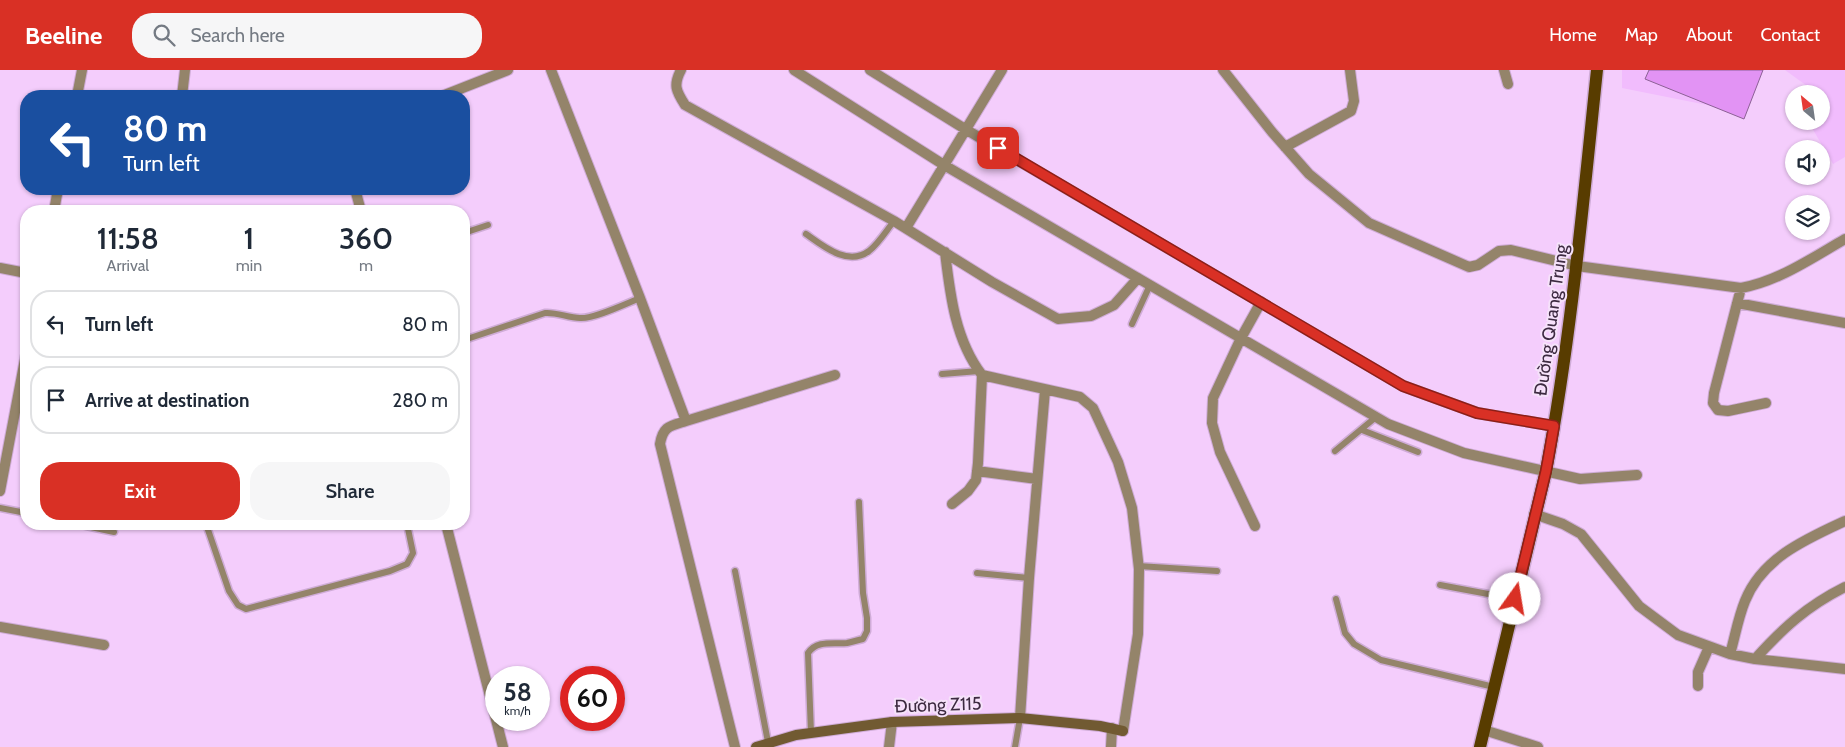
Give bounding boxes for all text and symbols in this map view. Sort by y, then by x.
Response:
search box [132,13,482,58]
text: Beeline [25,21,102,50]
icon: search [150,21,178,49]
text: Search here [190,24,285,47]
text: Home [1549,24,1597,46]
text: Map [1625,24,1658,46]
text: About [1686,24,1732,46]
text: Contact [1760,24,1820,46]
north arrow [1785,85,1830,130]
map controls [1785,85,1830,240]
text: 80 m [123,107,207,150]
icon: left [40,110,105,175]
pin [977,127,1019,169]
icon: arrive [984,134,1012,162]
button: sound [1785,140,1830,185]
text: Turn left [123,150,200,177]
button: layers [1785,195,1830,240]
text: 11:58 [97,220,159,257]
text: 1 [244,220,254,257]
text: 360 [339,220,393,257]
street label: Đường Quang Trung [1529,242,1573,397]
text: Arrival [107,256,149,275]
text: min [236,256,262,275]
text: m [359,256,373,275]
icon: left [42,310,70,338]
text: Turn left [85,313,153,336]
text: 80 m [402,313,448,336]
icon: arrive [42,386,70,414]
text: Arrive at destination [85,389,249,412]
text: 280 m [392,389,448,412]
button: Exit [40,462,240,520]
button: Share [250,462,450,520]
position arrow [1488,572,1540,624]
speed limit sign: 60 [560,666,625,731]
text: 58 [503,677,532,707]
street label: Đường Z115 [894,692,982,718]
text: km/h [504,703,531,718]

